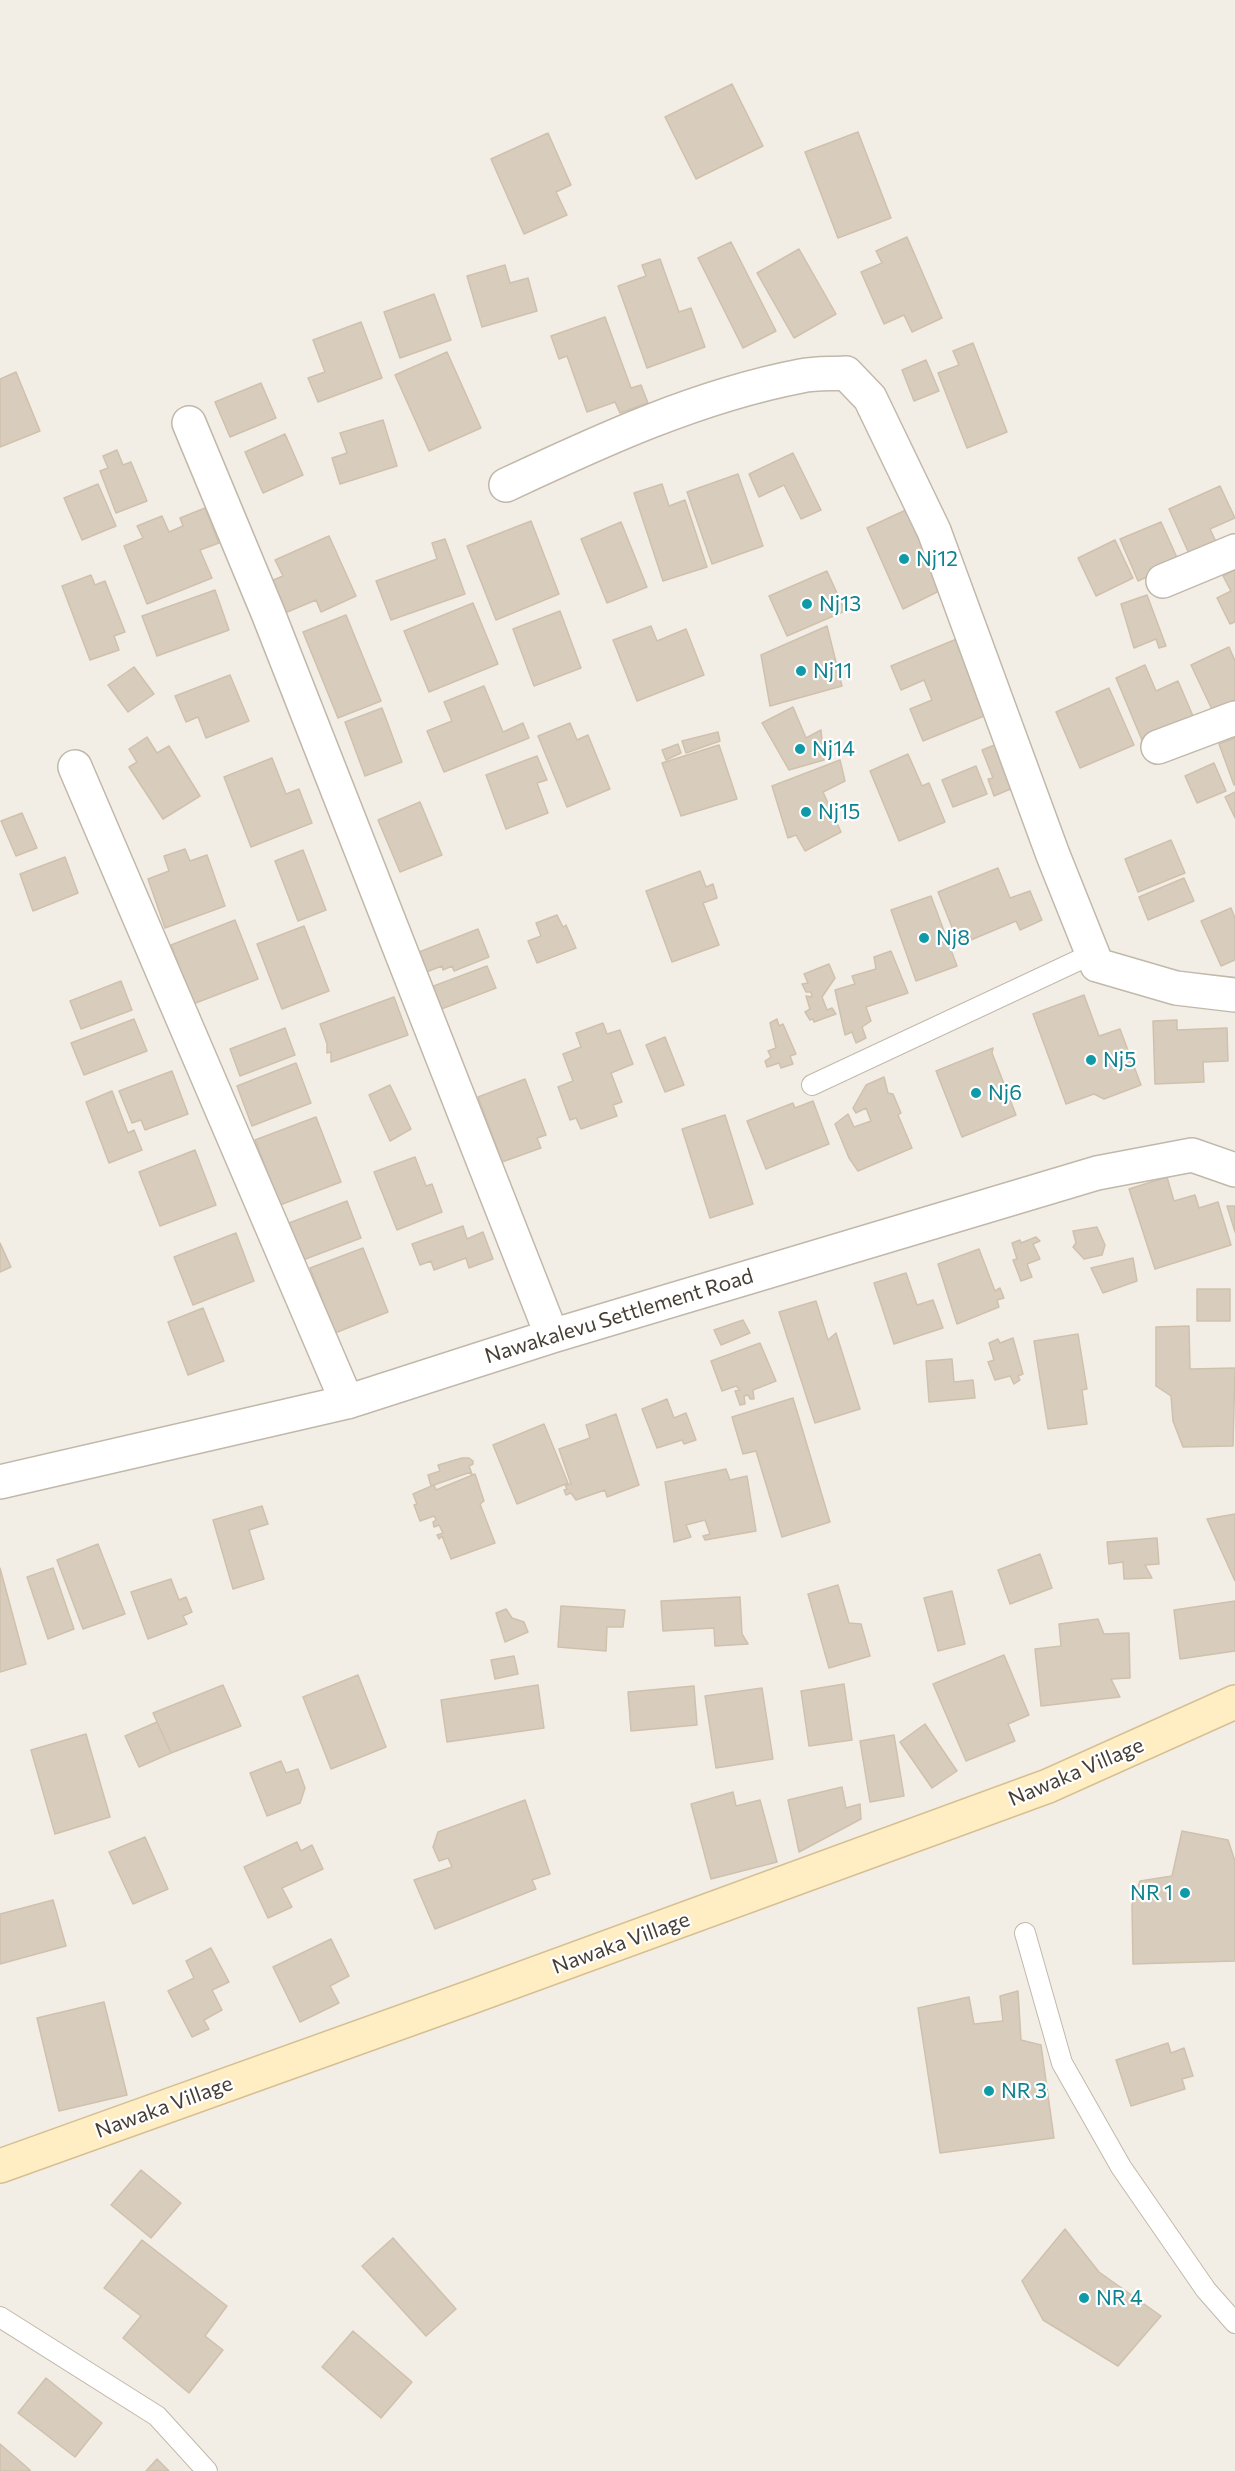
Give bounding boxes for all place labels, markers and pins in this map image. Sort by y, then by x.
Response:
place label: Nj12 [916,546,958,572]
marker: Nj12 [897,552,911,566]
place label: Nj13 [819,591,861,617]
marker: Nj13 [800,597,814,611]
place label: Nj11 [813,658,852,684]
marker: Nj11 [794,664,808,678]
place label: Nj14 [812,736,855,762]
marker: Nj14 [793,742,807,756]
place label: Nj15 [818,799,860,825]
marker: Nj15 [799,805,813,819]
place label: Nj8 [936,925,970,951]
marker: Nj8 [917,931,931,945]
place label: Nj5 [1103,1047,1136,1073]
marker: Nj5 [1084,1053,1098,1067]
place label: Nj6 [988,1080,1022,1106]
marker: Nj6 [969,1086,983,1100]
place label: NR 1 [1130,1880,1173,1906]
marker: NR 1 [1178,1886,1192,1900]
place label: NR 3 [1001,2078,1047,2104]
marker: NR 3 [982,2084,996,2098]
place label: NR 4 [1096,2285,1143,2311]
marker: NR 4 [1077,2291,1091,2305]

